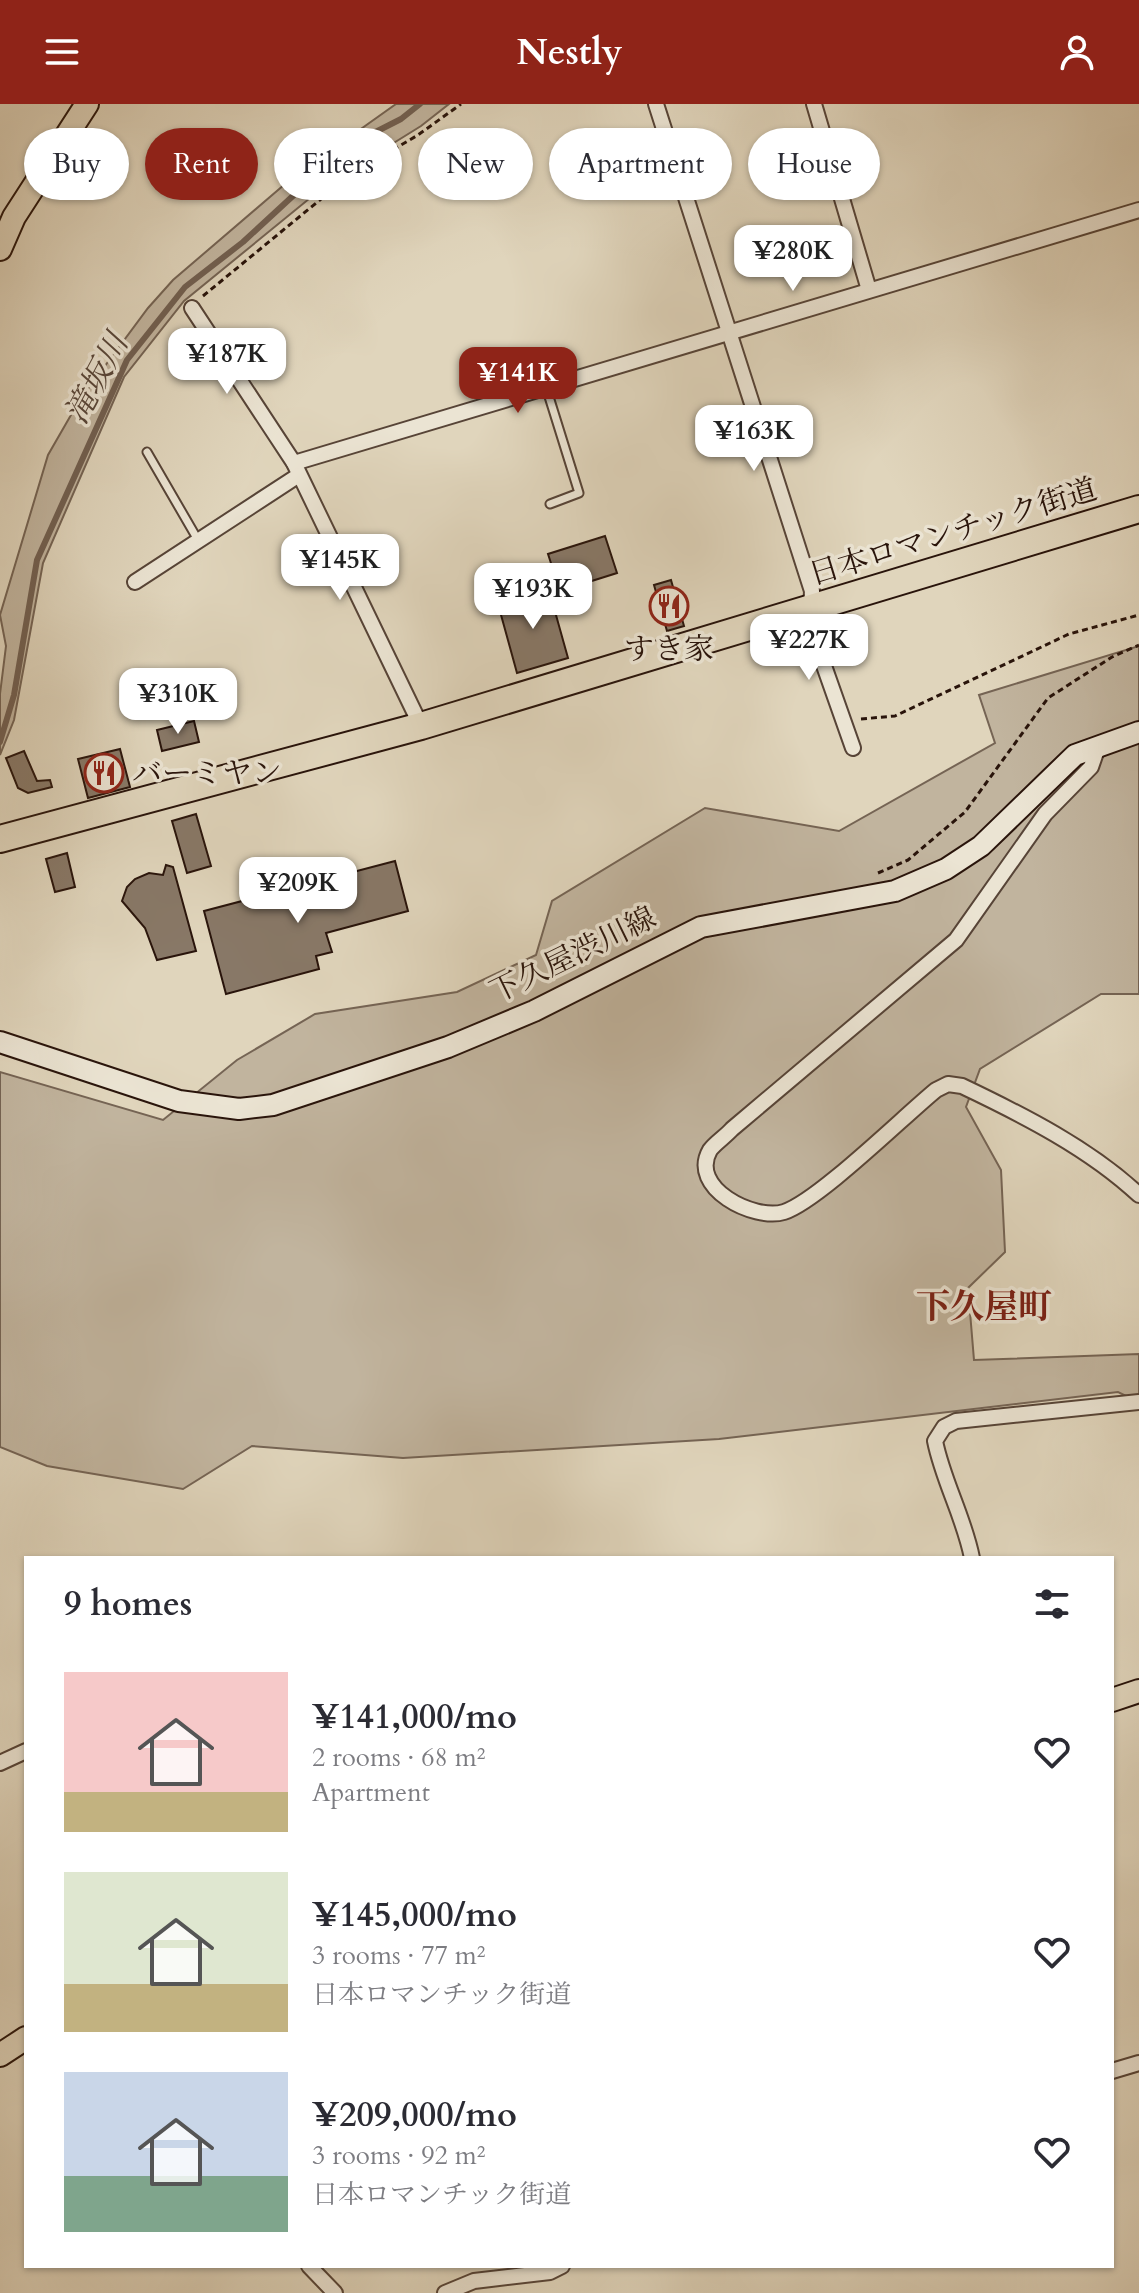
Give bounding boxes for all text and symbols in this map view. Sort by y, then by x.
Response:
text: Nestly [516,28,623,77]
icon: menu [40,30,84,74]
icon: person [1055,30,1099,74]
chip: Buy [24,128,129,200]
chip: Rent [145,128,258,200]
chip: Filters [274,128,402,200]
chip: New [418,128,533,200]
chip: Apartment [549,128,732,200]
chip: House [748,128,880,200]
pin: ¥280K [737,225,849,293]
text: ¥280K [752,233,834,268]
water label: 滝坂川 [55,324,140,432]
pin: ¥187K [171,328,283,396]
text: ¥187K [186,336,268,371]
pin: ¥141K [462,347,574,415]
text: ¥141K [477,355,559,390]
pin: ¥163K [698,405,810,473]
text: ¥163K [713,413,795,448]
street label: 日本ロマンチック街道 [804,469,1102,595]
pin: ¥145K [284,534,396,602]
text: ¥145K [299,542,381,577]
pin: ¥193K [477,563,589,631]
text: ¥193K [492,571,574,606]
restaurant icon: すき家 [648,585,690,627]
pin: ¥227K [753,614,865,682]
text: ¥227K [768,622,850,657]
place label: すき家 [624,629,714,670]
pin: ¥310K [122,668,234,736]
text: ¥310K [137,676,219,711]
restaurant icon: バーミヤン [83,752,125,794]
place label: バーミヤン [132,753,282,794]
pin: ¥209K [242,857,354,925]
text: ¥209K [257,865,339,900]
street label: 下久屋渋川線 [483,897,663,1013]
district label: 下久屋町 [916,1284,1052,1330]
text: 9 homes [64,1581,192,1627]
icon: filters [1030,1582,1074,1626]
text: ¥141,000/mo [312,1694,517,1740]
icon: home [128,1704,224,1800]
icon: heart [1030,1730,1074,1774]
text: 2 rooms · 68 m² [312,1740,485,1775]
text: Apartment [312,1775,430,1810]
text: ¥145,000/mo [312,1892,517,1938]
icon: home [128,1904,224,2000]
icon: heart [1030,1930,1074,1974]
text: 3 rooms · 77 m² [312,1938,485,1973]
text: 日本ロマンチック街道 [312,1977,571,2012]
text: ¥209,000/mo [312,2092,517,2138]
icon: home [128,2104,224,2200]
icon: heart [1030,2130,1074,2174]
text: 3 rooms · 92 m² [312,2138,485,2173]
text: 日本ロマンチック街道 [312,2177,571,2212]

